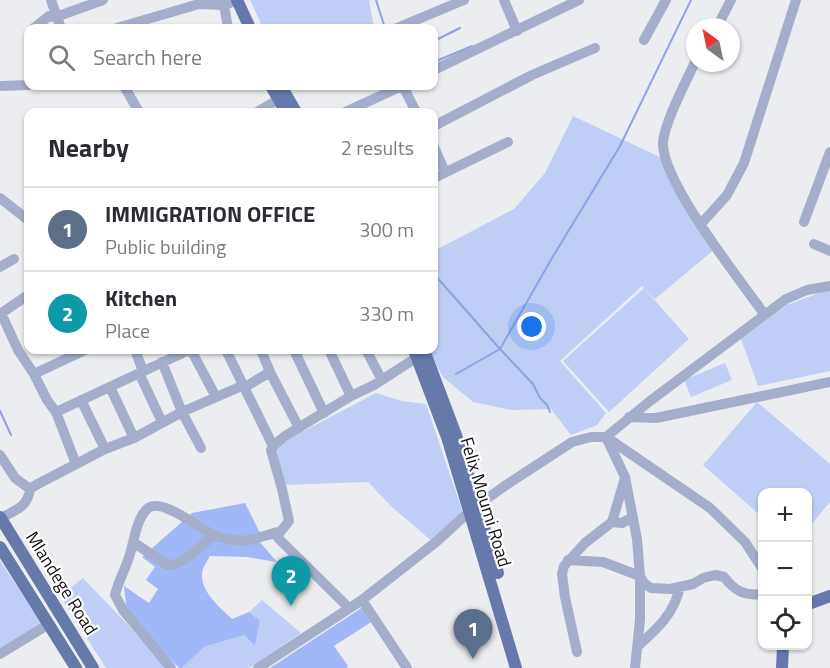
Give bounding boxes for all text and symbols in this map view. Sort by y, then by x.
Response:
north arrow [686,18,740,72]
search box [24,24,438,90]
text: Search here [93,40,202,74]
icon: search [45,41,78,74]
text: Nearby [48,128,129,167]
text: 2 results [341,132,414,163]
text: IMMIGRATION OFFICE [105,197,315,231]
text: 1 [62,214,73,245]
text: 300 m [359,214,414,245]
text: Public building [105,231,226,262]
text: Kitchen [105,281,177,315]
text: 2 [62,298,73,329]
text: 330 m [359,298,414,329]
your location [517,312,546,341]
text: Place [105,315,150,346]
street label: Felix Moumi Road [453,434,519,570]
map controls [758,488,812,650]
button: + [758,488,812,542]
street label: Mlandege Road [19,526,105,640]
button: − [758,542,812,596]
pin: 2 [272,556,310,606]
button: locate [758,596,812,650]
pin: 1 [454,610,492,659]

